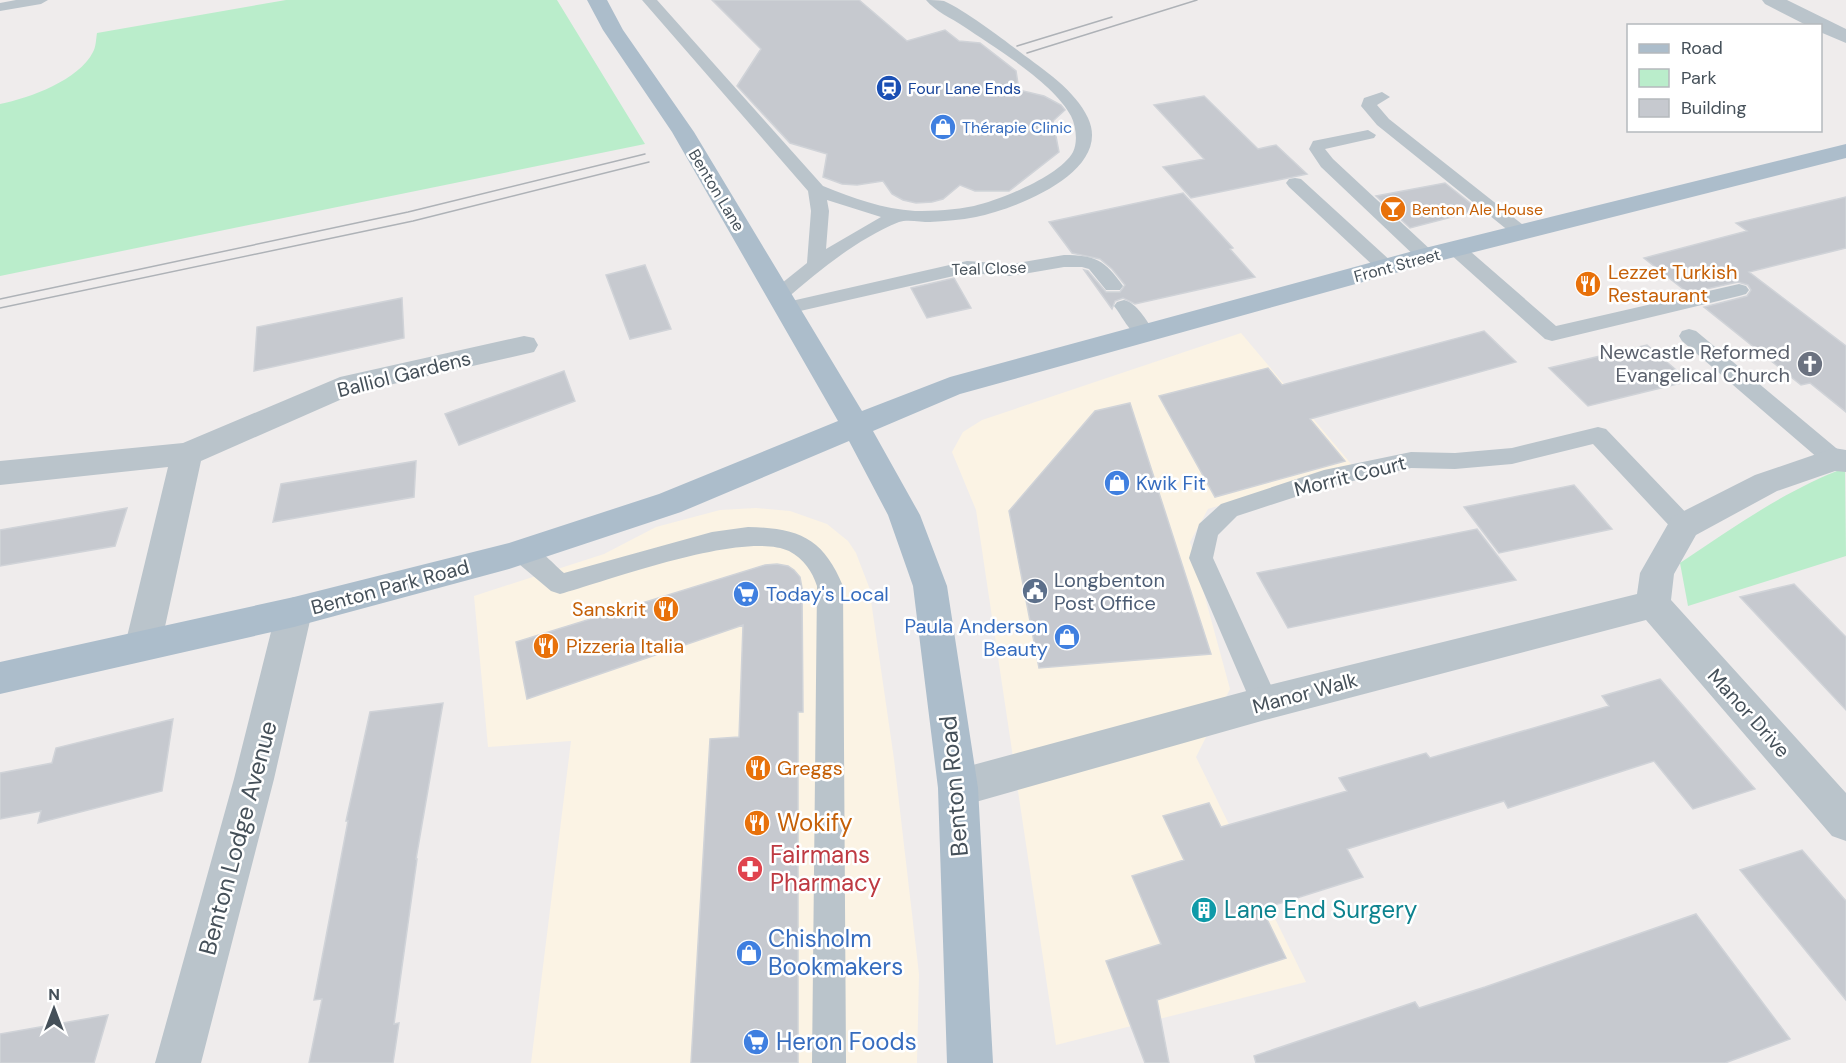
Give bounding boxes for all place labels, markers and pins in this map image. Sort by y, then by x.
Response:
station icon: Four Lane Ends [874,73,904,103]
place label: Four Lane Ends [908,78,1021,99]
shop icon: Thérapie Clinic [928,112,958,142]
place label: Thérapie Clinic [962,117,1072,138]
bar icon: Benton Ale House [1378,194,1408,224]
place label: Benton Ale House [1412,199,1543,220]
place label: Lezzet Turkish Restaurant [1608,259,1737,308]
restaurant icon: Lezzet Turkish Restaurant [1573,269,1603,299]
place label: Newcastle Reformed Evangelical Church [1599,339,1790,388]
church icon: Newcastle Reformed Evangelical Church [1795,349,1825,379]
shop icon: Kwik Fit [1102,468,1132,498]
place label: Kwik Fit [1136,470,1206,496]
place label: Longbenton Post Office [1054,567,1165,616]
public building icon: Longbenton Post Office [1020,576,1050,606]
supermarket icon: Today's Local [731,579,761,609]
place label: Today's Local [766,581,889,607]
restaurant icon: Sanskrit [651,594,681,624]
place label: Sanskrit [572,596,646,622]
place label: Paula Anderson Beauty [904,613,1048,662]
shop icon: Paula Anderson Beauty [1052,622,1082,652]
restaurant icon: Pizzeria Italia [531,631,561,661]
place label: Pizzeria Italia [566,633,684,659]
restaurant icon: Greggs [743,753,773,783]
place label: Greggs [777,755,843,781]
place label: Wokify [777,807,853,838]
restaurant icon: Wokify [742,808,772,838]
place label: Fairmans Pharmacy [770,839,881,898]
pharmacy icon: Fairmans Pharmacy [735,854,765,884]
place label: Lane End Surgery [1224,894,1417,925]
building icon: Lane End Surgery [1189,895,1219,925]
place label: Chisholm Bookmakers [768,923,903,982]
shop icon: Chisholm Bookmakers [734,938,764,968]
place label: Heron Foods [776,1026,917,1057]
supermarket icon: Heron Foods [741,1027,771,1057]

